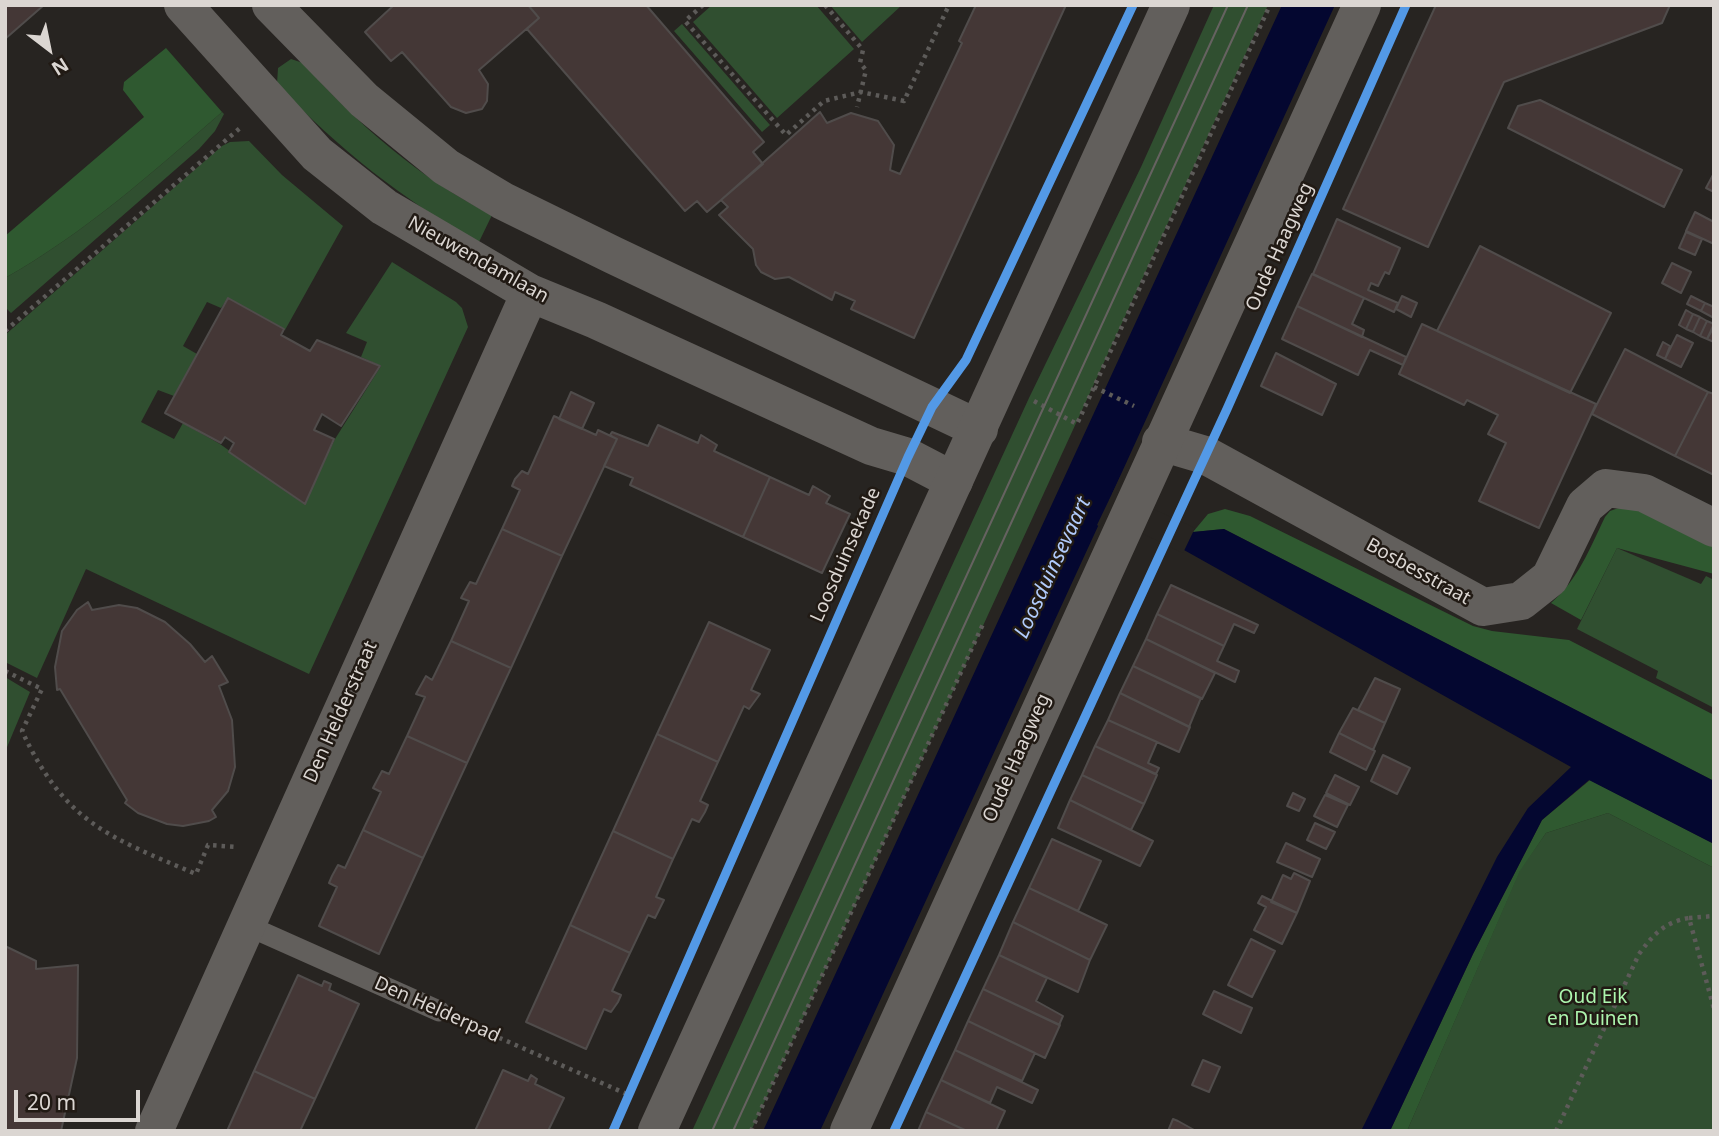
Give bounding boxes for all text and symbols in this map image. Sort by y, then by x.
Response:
north arrow [14,14,84,84]
text: N [47,52,74,82]
street label: Oude Haagweg [1241,179,1319,315]
street label: Nieuwendamlaan [404,212,552,308]
street label: Loosduinsekade [806,484,886,626]
water label: Loosduinsevaart [1009,493,1097,643]
street label: Bosbesstraat [1362,534,1474,610]
street label: Den Helderstraat [300,638,382,786]
street label: Oude Haagweg [978,690,1056,826]
street label: Den Helderpad [371,972,503,1048]
park label: Oud Eik en Duinen [1547,987,1639,1031]
scale bar [18,1076,144,1120]
text: 20 m [27,1088,76,1116]

